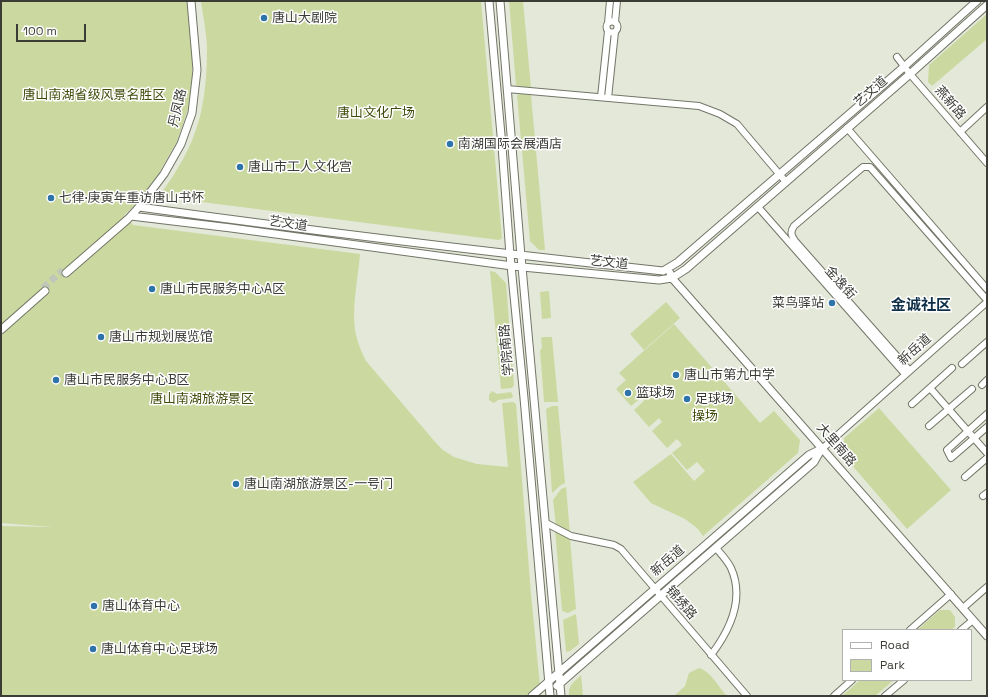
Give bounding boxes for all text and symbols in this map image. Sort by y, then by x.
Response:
place label: 唐山大剧院 [272,10,337,26]
marker: 唐山大剧院 [259,13,269,23]
scale bar [18,16,88,42]
text: 100 m [23,23,57,39]
street label: 艺文道 [851,73,891,111]
street label: 燕新路 [931,83,969,123]
park label: 唐山南湖省级风景名胜区 [23,87,165,103]
street label: 丹凤路 [166,87,190,129]
park label: 唐山文化广场 [337,105,415,121]
place label: 南湖国际会展酒店 [458,136,562,152]
marker: 南湖国际会展酒店 [445,139,455,149]
place label: 唐山市工人文化宫 [248,159,352,175]
marker: 唐山市工人文化宫 [235,162,245,172]
place label: 七律·庚寅年重访唐山书怀 [59,190,204,206]
marker: 七律·庚寅年重访唐山书怀 [46,193,56,203]
street label: 艺文道 [268,214,308,234]
street label: 艺文道 [589,253,629,273]
street label: 金逸街 [821,263,859,303]
place label: 唐山市民服务中心A区 [160,281,285,297]
marker: 唐山市民服务中心A区 [147,284,157,294]
place label: 菜鸟驿站 [772,295,824,311]
district label: 金诚社区 [891,297,951,315]
marker: 菜鸟驿站 [827,298,837,308]
street label: 学院南路 [497,323,517,377]
place label: 唐山市规划展览馆 [109,329,213,345]
street label: 新岳道 [895,331,935,369]
marker: 唐山市规划展览馆 [96,332,106,342]
place label: 唐山市第九中学 [684,367,775,383]
marker: 唐山市第九中学 [671,370,681,380]
place label: 唐山市民服务中心B区 [64,372,190,388]
marker: 唐山市民服务中心B区 [51,375,61,385]
place label: 篮球场 [636,385,675,401]
marker: 篮球场 [623,388,633,398]
park label: 唐山南湖旅游景区 [150,391,254,407]
place label: 足球场 [695,391,734,407]
marker: 足球场 [682,394,692,404]
park label: 操场 [692,408,718,424]
street label: 大里南路 [813,420,859,470]
place label: 唐山南湖旅游景区-一号门 [244,476,393,492]
marker: 唐山南湖旅游景区-一号门 [231,479,241,489]
street label: 新岳道 [648,542,688,580]
street label: 锦绣路 [662,583,700,623]
place label: 唐山体育中心 [102,598,180,614]
marker: 唐山体育中心 [89,601,99,611]
legend [842,629,972,681]
text: Road [880,637,909,653]
place label: 唐山体育中心足球场 [101,641,218,657]
marker: 唐山体育中心足球场 [88,644,98,654]
text: Park [880,657,905,673]

